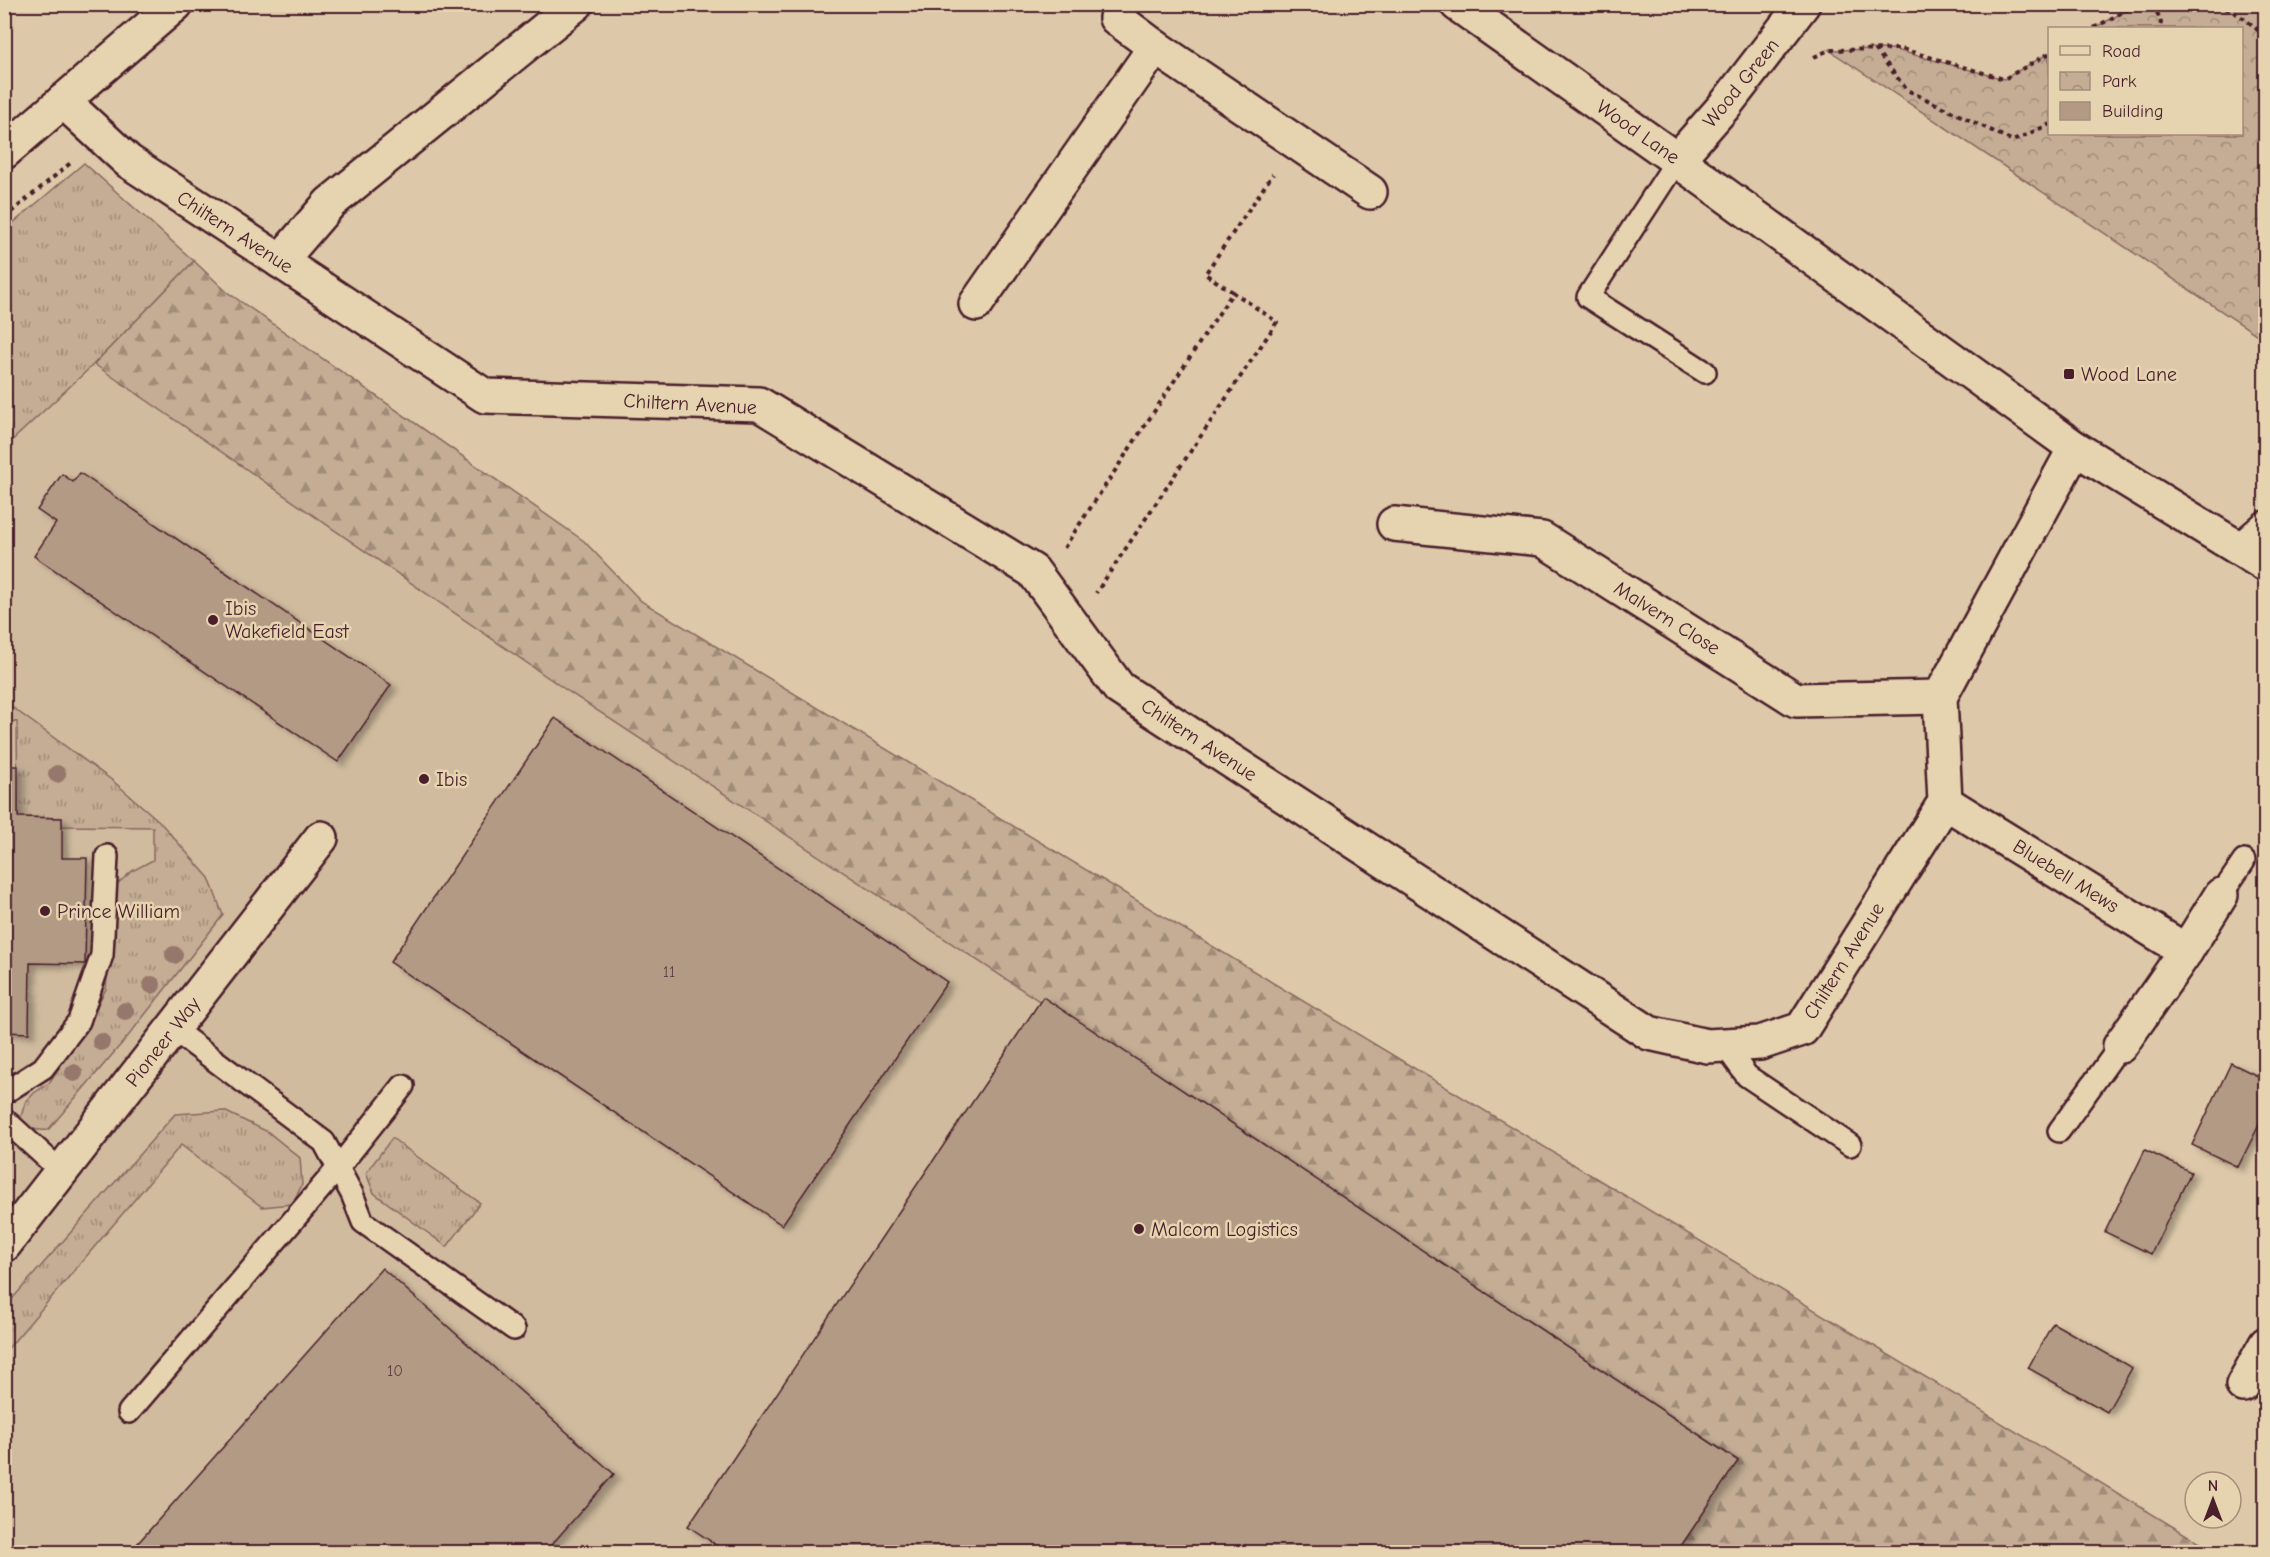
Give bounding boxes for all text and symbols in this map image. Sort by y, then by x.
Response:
legend [2048,27,2243,135]
street label: Wood Green [1698,34,1784,132]
text: Road [2102,41,2141,62]
text: Park [2102,71,2137,92]
street label: Wood Lane [1592,95,1684,169]
text: Building [2102,101,2164,122]
street label: Chiltern Avenue [173,186,297,278]
place label: Wood Lane [2081,363,2177,386]
marker: Wood Lane [2062,367,2076,381]
street label: Chiltern Avenue [623,389,757,419]
street label: Malvern Close [1610,576,1724,660]
place label: Ibis Wakefield East [225,597,350,643]
marker: Ibis Wakefield East [206,613,220,627]
street label: Chiltern Avenue [1137,694,1261,786]
place label: Ibis [436,768,467,791]
marker: Ibis [417,772,431,786]
street label: Bluebell Mews [2009,834,2123,918]
street label: Chiltern Avenue [1799,898,1889,1024]
place label: Prince William [57,900,180,923]
marker: Prince William [38,904,52,918]
house number: 11 [663,963,675,981]
street label: Pioneer Way [121,993,205,1091]
place label: Malcom Logistics [1151,1218,1298,1241]
marker: Malcom Logistics [1132,1222,1146,1236]
house number: 10 [387,1362,403,1380]
north arrow [2183,1470,2243,1530]
text: N [2208,1477,2218,1495]

